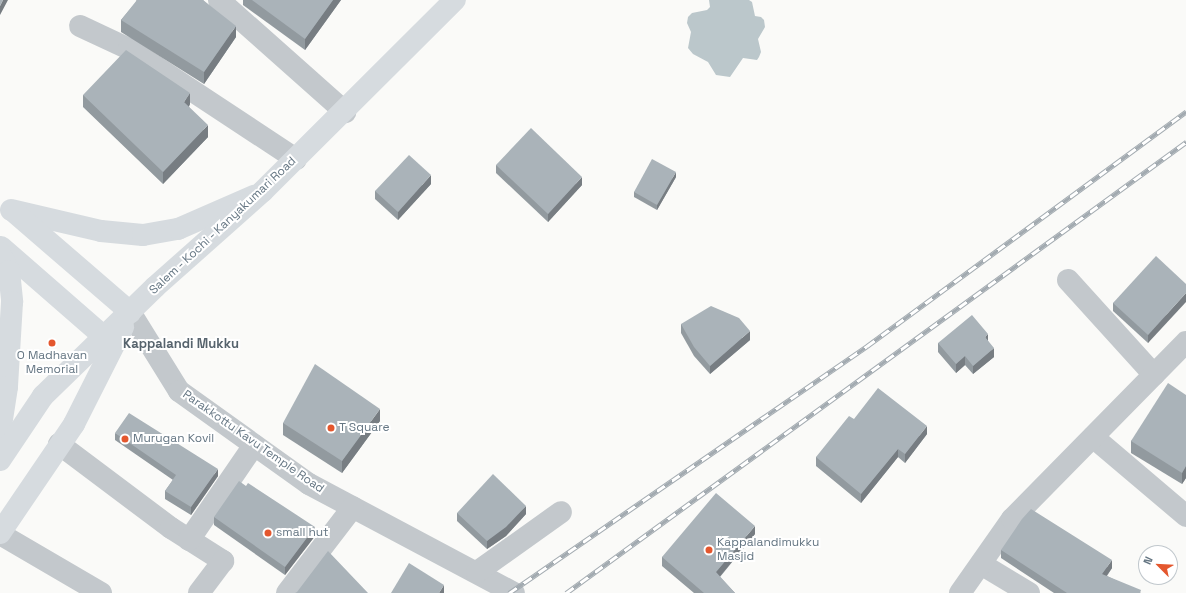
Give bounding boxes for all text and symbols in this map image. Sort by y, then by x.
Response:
street label: Salem - Kochi - Kanyakumari Road [146,154,300,298]
district label: Kappalandi Mukku [123,336,239,352]
marker: O Madhavan Memorial [47,338,57,348]
place label: O Madhavan Memorial [17,349,87,377]
street label: Parakkottu Kavu Temple Road [179,388,327,496]
place label: T Square [339,421,390,435]
marker: T Square [326,423,336,433]
place label: Murugan Kovil [133,432,214,446]
marker: Murugan Kovil [120,434,130,444]
place label: small hut [276,526,329,540]
marker: small hut [263,528,273,538]
place label: Kappalandimukku Masjid [717,536,819,564]
marker: Kappalandimukku Masjid [704,545,714,555]
north arrow [1138,545,1178,585]
text: N [1140,554,1156,567]

